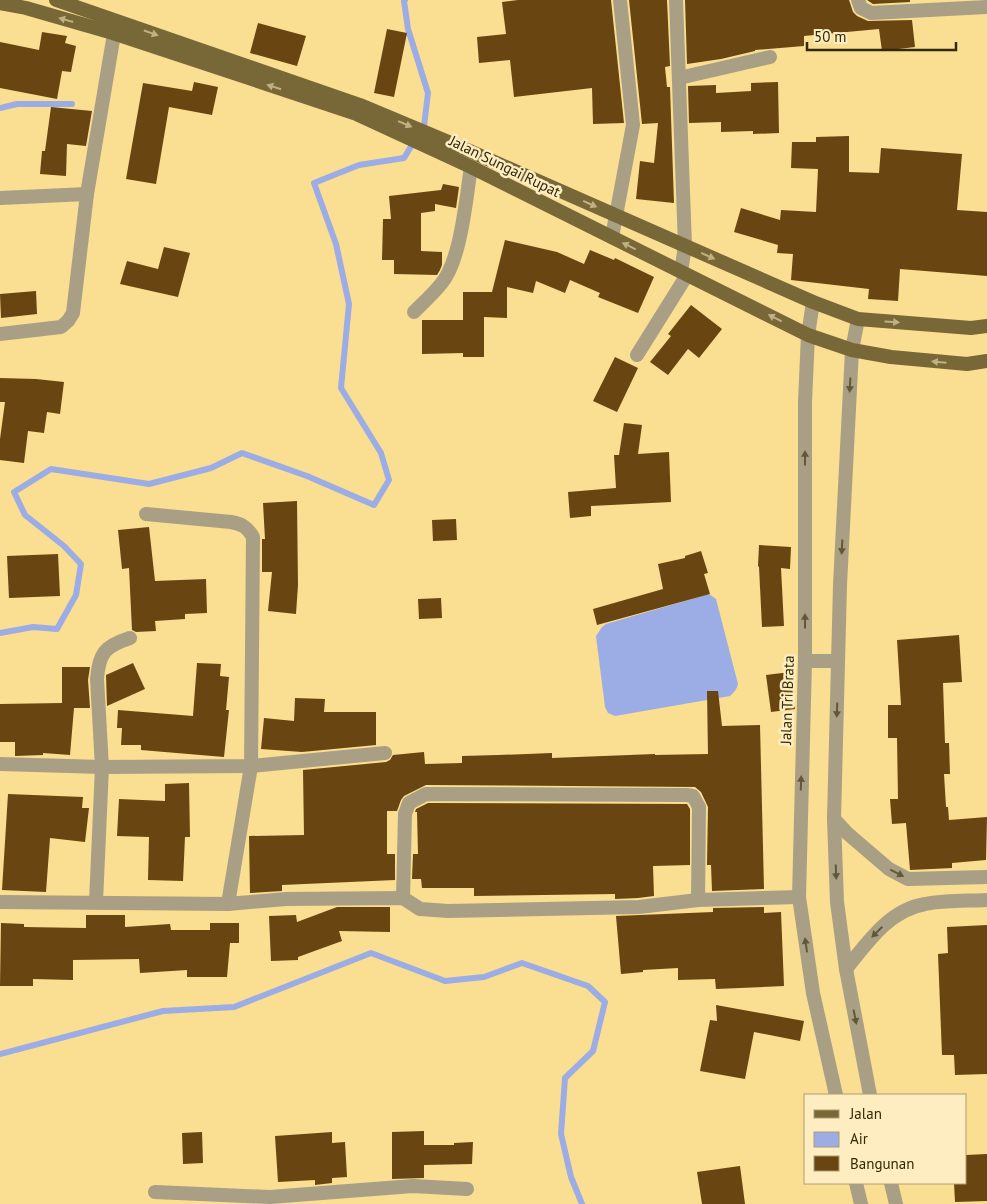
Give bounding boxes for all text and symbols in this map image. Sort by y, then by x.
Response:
one-way arrow [59,15,74,23]
scale bar [807,20,956,52]
text: 50 m [814,27,847,46]
one-way arrow [144,30,159,37]
one-way arrow [266,83,281,91]
one-way arrow [398,120,412,128]
street label: Jalan Sungai Rupat [446,130,564,201]
one-way arrow [583,200,597,208]
one-way arrow [622,242,637,250]
one-way arrow [701,252,715,260]
one-way arrow [768,314,782,322]
one-way arrow [885,318,901,326]
one-way arrow [930,358,946,366]
one-way arrow [846,377,854,393]
one-way arrow [801,450,809,466]
one-way arrow [837,540,845,556]
one-way arrow [801,612,809,628]
street label: Jalan Tri Brata [776,655,798,746]
one-way arrow [832,702,840,718]
one-way arrow [797,775,805,791]
one-way arrow [832,864,840,880]
one-way arrow [890,869,905,877]
one-way arrow [872,926,884,938]
one-way arrow [802,937,810,953]
one-way arrow [851,1010,859,1026]
legend [804,1094,967,1184]
text: Jalan [849,1104,882,1123]
text: Air [850,1129,868,1148]
text: Bangunan [850,1154,914,1173]

